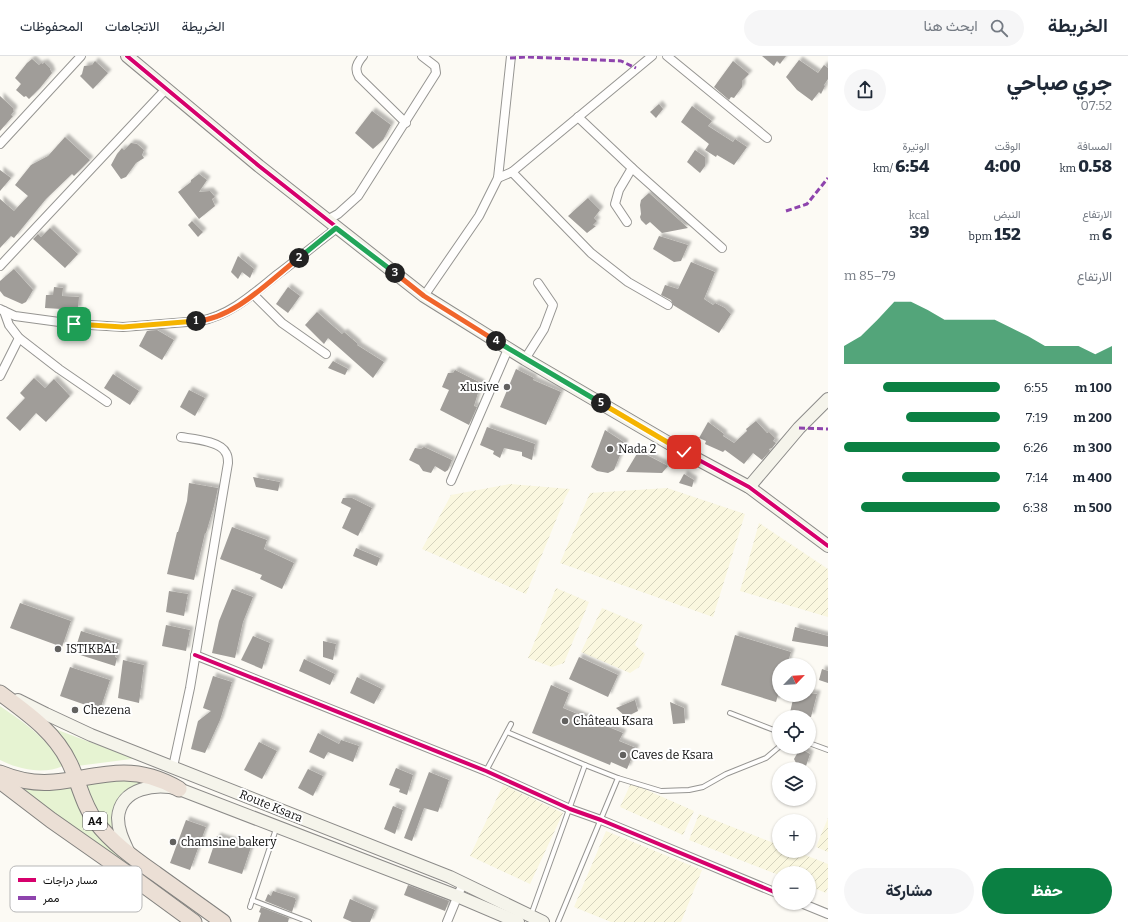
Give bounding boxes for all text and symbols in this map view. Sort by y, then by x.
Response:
search box [744,10,1024,46]
text: الخريطة [1048,14,1108,37]
text: ابحث هنا [923,17,978,35]
icon: search [988,17,1010,39]
text: المحفوظات [20,18,83,35]
text: الاتجاهات [105,18,159,35]
text: الخريطة [181,18,225,35]
button: share [844,69,886,111]
text: جري صباحي [1007,69,1112,96]
text: 07:52 [1081,98,1112,113]
text: الوتيرة [902,140,929,153]
text: الوقت [995,140,1021,153]
text: المسافة [1077,140,1112,153]
text: 6:54 [895,156,929,177]
text: 4:00 [985,156,1021,177]
text: 0.58 [1078,156,1112,177]
text: /km [873,162,895,175]
text: km [1059,162,1078,175]
text: النبض [993,208,1021,221]
text: الارتفاع [1082,208,1112,221]
text: kcal [909,209,929,222]
text: 39 [909,222,929,243]
text: 152 [994,224,1021,245]
text: 6 [1102,224,1112,245]
text: bpm [969,230,994,243]
text: m [1089,230,1102,243]
pin: 2 [289,248,309,268]
text: 2 [296,251,302,264]
pin: 3 [385,263,405,283]
text: 3 [392,266,398,279]
text: 79–85 m [844,268,896,283]
text: الارتفاع [1077,269,1112,284]
pin [57,307,91,341]
pin: 1 [186,311,206,331]
icon: arrive [63,313,85,335]
text: 1 [194,314,198,327]
pin: 4 [486,331,506,351]
text: 4 [493,334,499,347]
place label: xlusive [460,380,499,394]
text: 6:55 [1024,380,1048,395]
text: 100 m [1075,380,1112,395]
marker: xlusive [502,382,512,392]
pin: 5 [591,393,611,413]
text: 5 [598,396,604,409]
text: 7:19 [1026,410,1048,425]
text: 200 m [1073,410,1112,425]
pin [667,435,701,469]
text: 6:26 [1023,440,1048,455]
text: 300 m [1073,440,1112,455]
icon: check [673,441,695,463]
place label: Nada 2 [618,442,656,456]
marker: Nada 2 [605,444,615,454]
text: 7:14 [1026,470,1048,485]
text: 400 m [1073,470,1112,485]
text: 6:38 [1022,500,1048,515]
text: 500 m [1074,500,1112,515]
place label: ISTIKBAL [66,642,118,656]
marker: ISTIKBAL [53,644,63,654]
north arrow [772,658,816,702]
map controls [772,658,816,910]
place label: Chezena [83,703,131,717]
marker: Chezena [70,705,80,715]
button: locate [772,710,816,754]
place label: Château Ksara [573,714,654,728]
marker: Château Ksara [560,716,570,726]
place label: Caves de Ksara [631,748,714,762]
marker: Caves de Ksara [618,750,628,760]
button: layers [772,762,816,806]
street label: Route Ksara [237,787,305,825]
road number: A4 [83,812,107,830]
button: + [772,814,816,858]
place label: chamsine bakery [181,835,277,849]
marker: chamsine bakery [168,837,178,847]
legend [10,866,142,912]
button: − [772,866,816,910]
button: مشاركة [844,868,974,914]
button: حفظ [982,868,1112,914]
text: مسار دراجات [43,874,98,887]
text: ممر [42,892,60,905]

